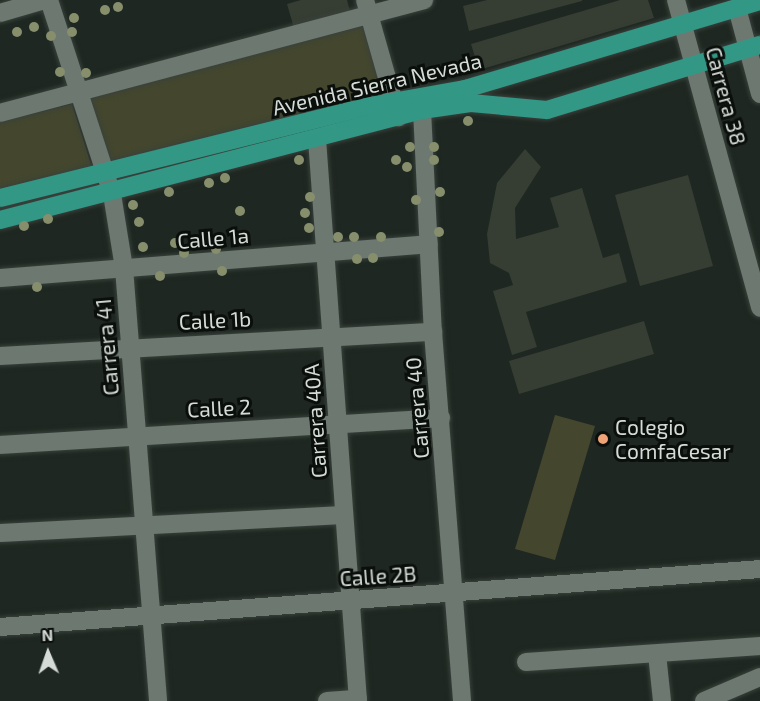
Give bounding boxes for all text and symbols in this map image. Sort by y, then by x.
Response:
street label: Carrera 38 [701,44,751,148]
street label: Avenida Sierra Nevada [270,48,484,120]
street label: Calle 1a [176,222,250,254]
street label: Carrera 41 [90,297,124,397]
street label: Calle 1b [178,306,252,334]
street label: Carrera 40 [400,356,434,460]
street label: Carrera 40A [298,363,332,479]
street label: Calle 2 [187,394,251,422]
place label: Colegio ComfaCesar [615,414,731,464]
marker: Colegio ComfaCesar [596,432,610,446]
street label: Calle 2B [339,561,417,591]
north arrow [18,623,78,683]
text: N [41,625,53,644]

